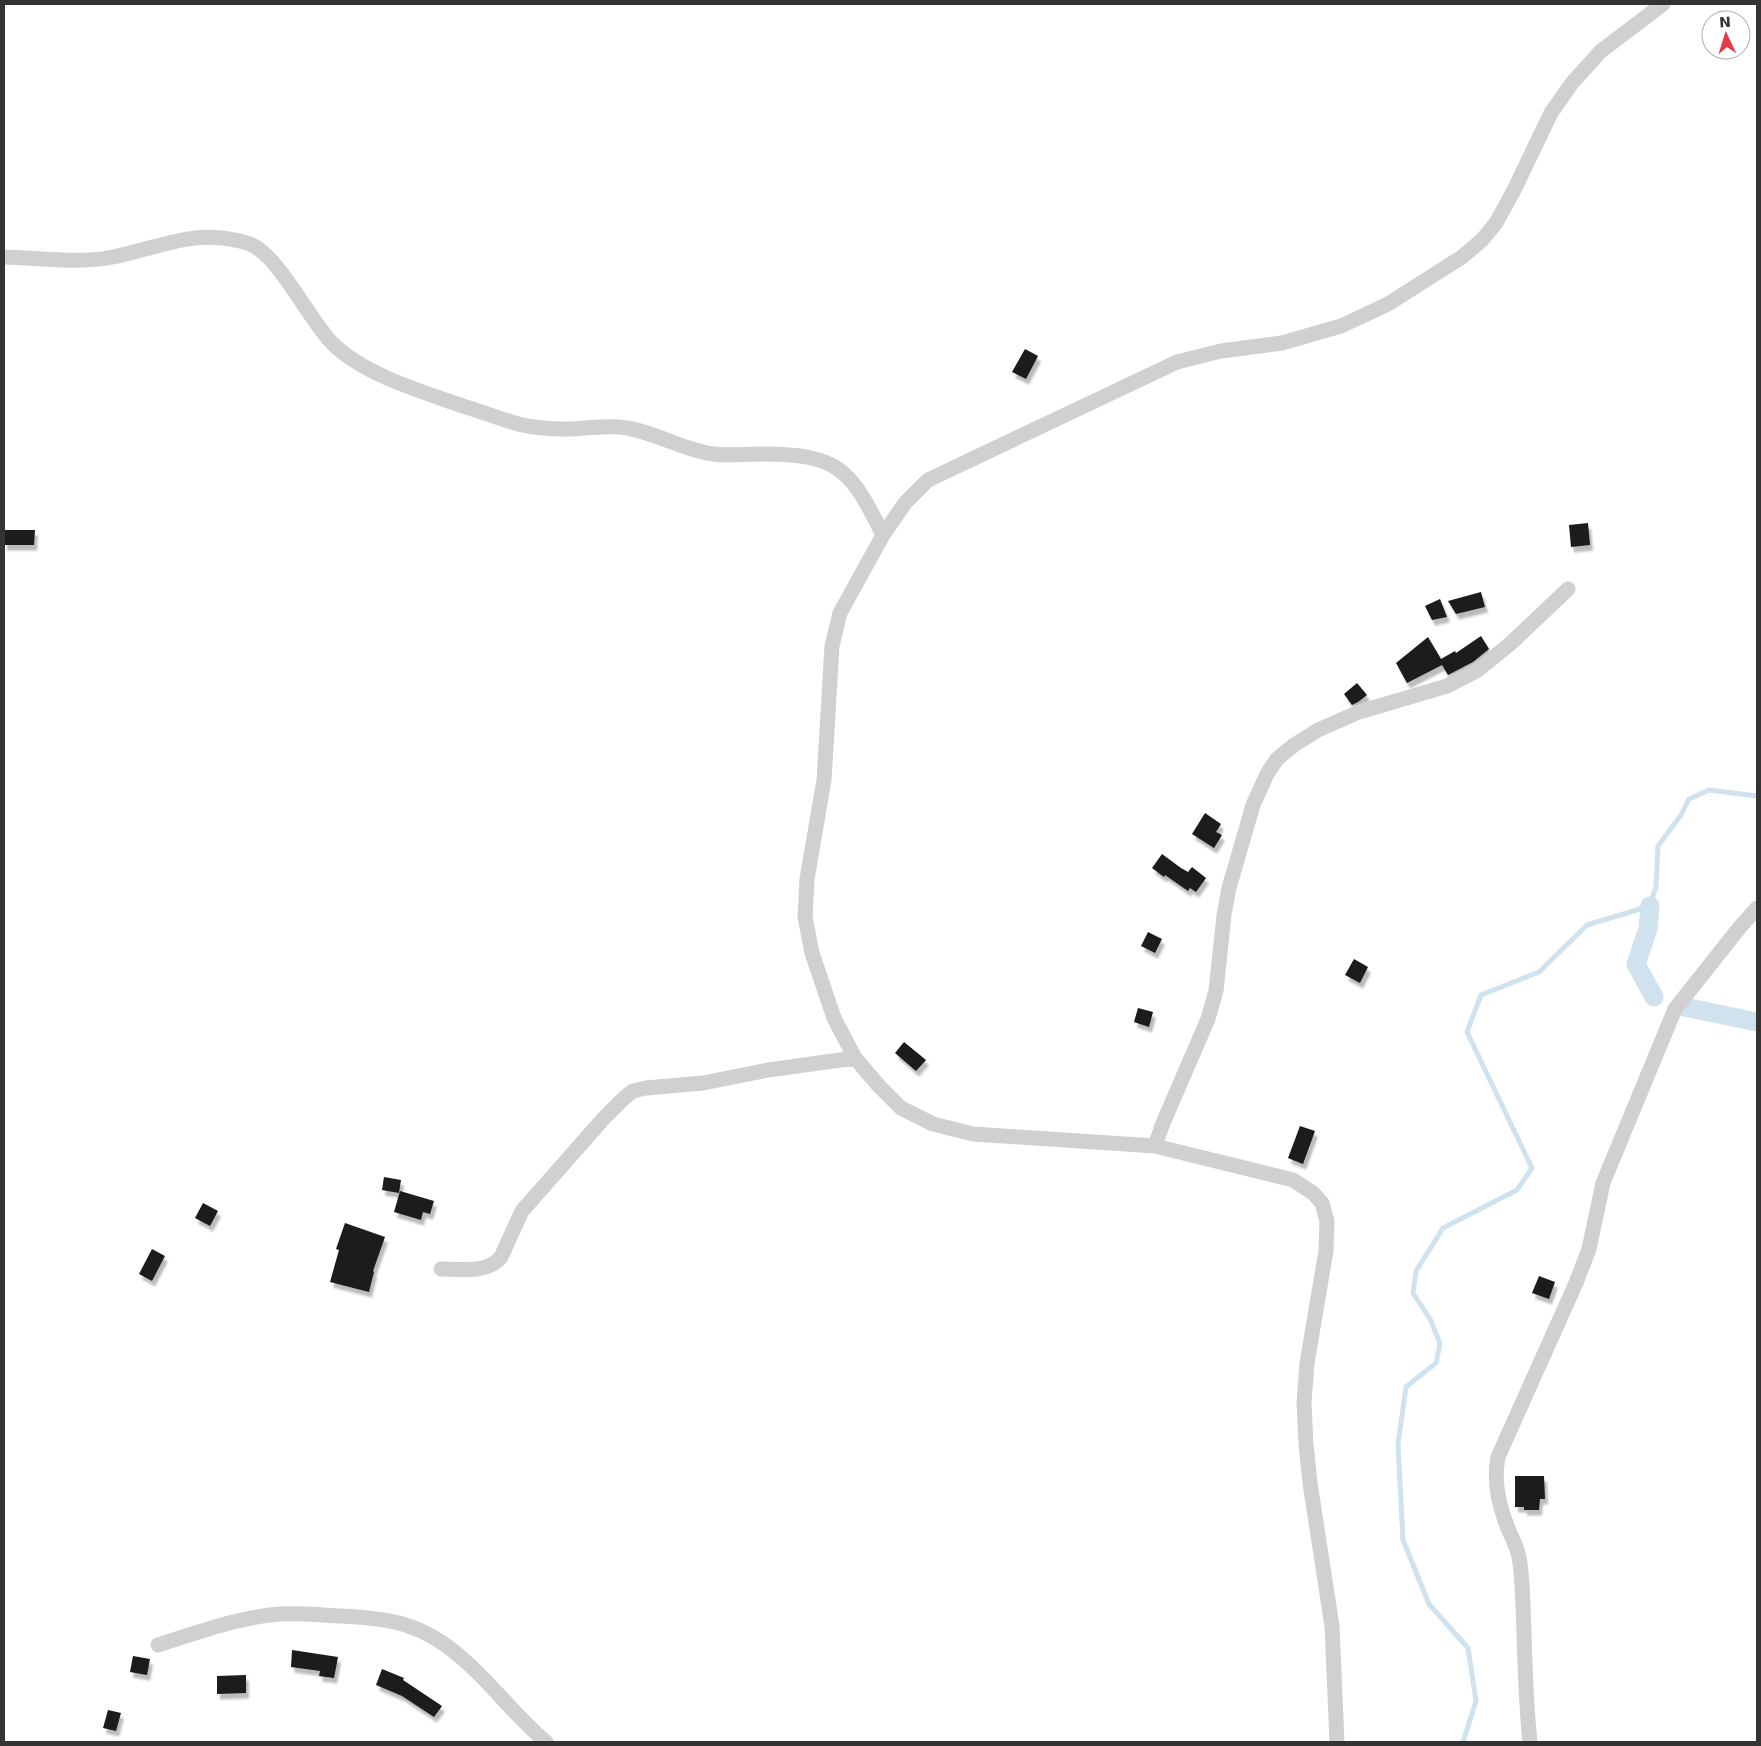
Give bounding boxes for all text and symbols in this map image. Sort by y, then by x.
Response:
north arrow [1701,10,1751,60]
text: N [1719,14,1731,30]

